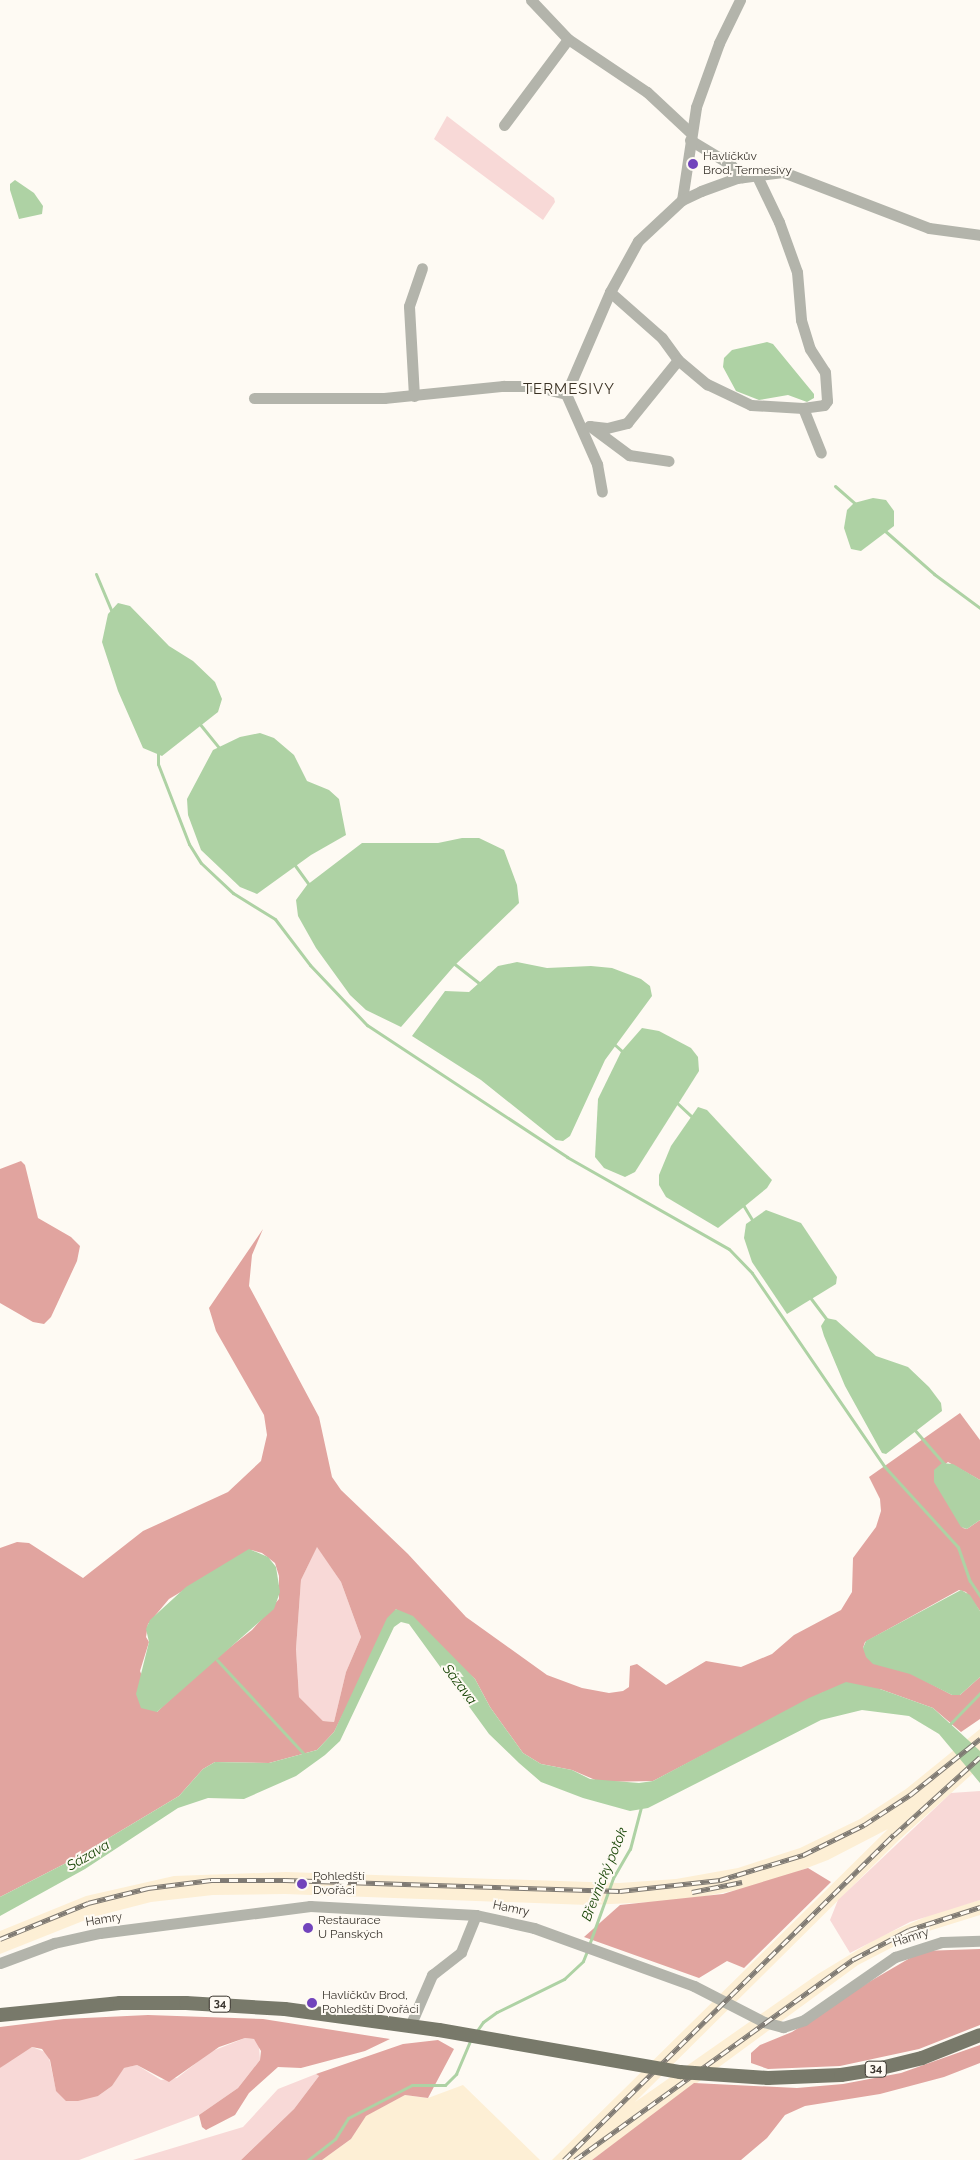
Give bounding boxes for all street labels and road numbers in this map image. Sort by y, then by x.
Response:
street label: Hamry [491,1898,531,1920]
street label: Hamry [85,1910,123,1930]
street label: Hamry [891,1925,931,1951]
road number: 34 [209,1996,231,2012]
road number: 34 [865,2060,887,2078]

